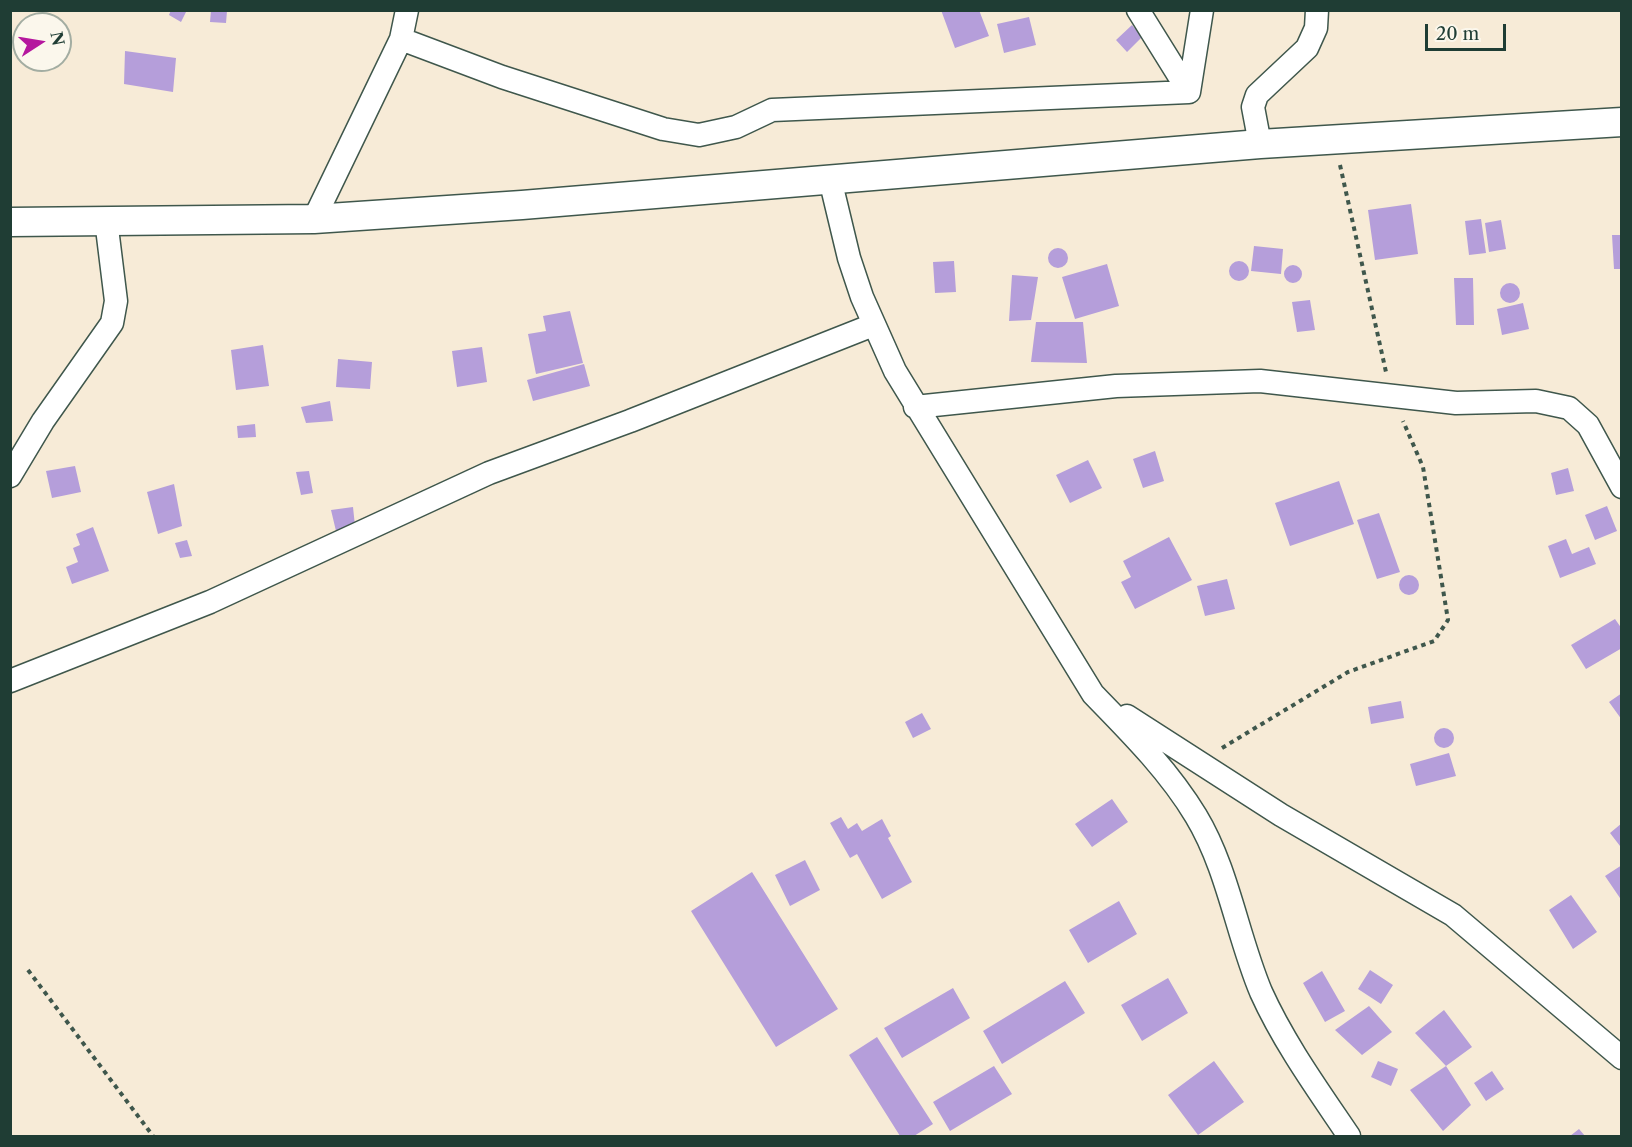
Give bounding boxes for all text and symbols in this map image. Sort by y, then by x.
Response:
north arrow [12,12,72,72]
scale bar [1428,12,1509,50]
text: 20 m [1436,23,1479,45]
text: N [46,30,69,48]

